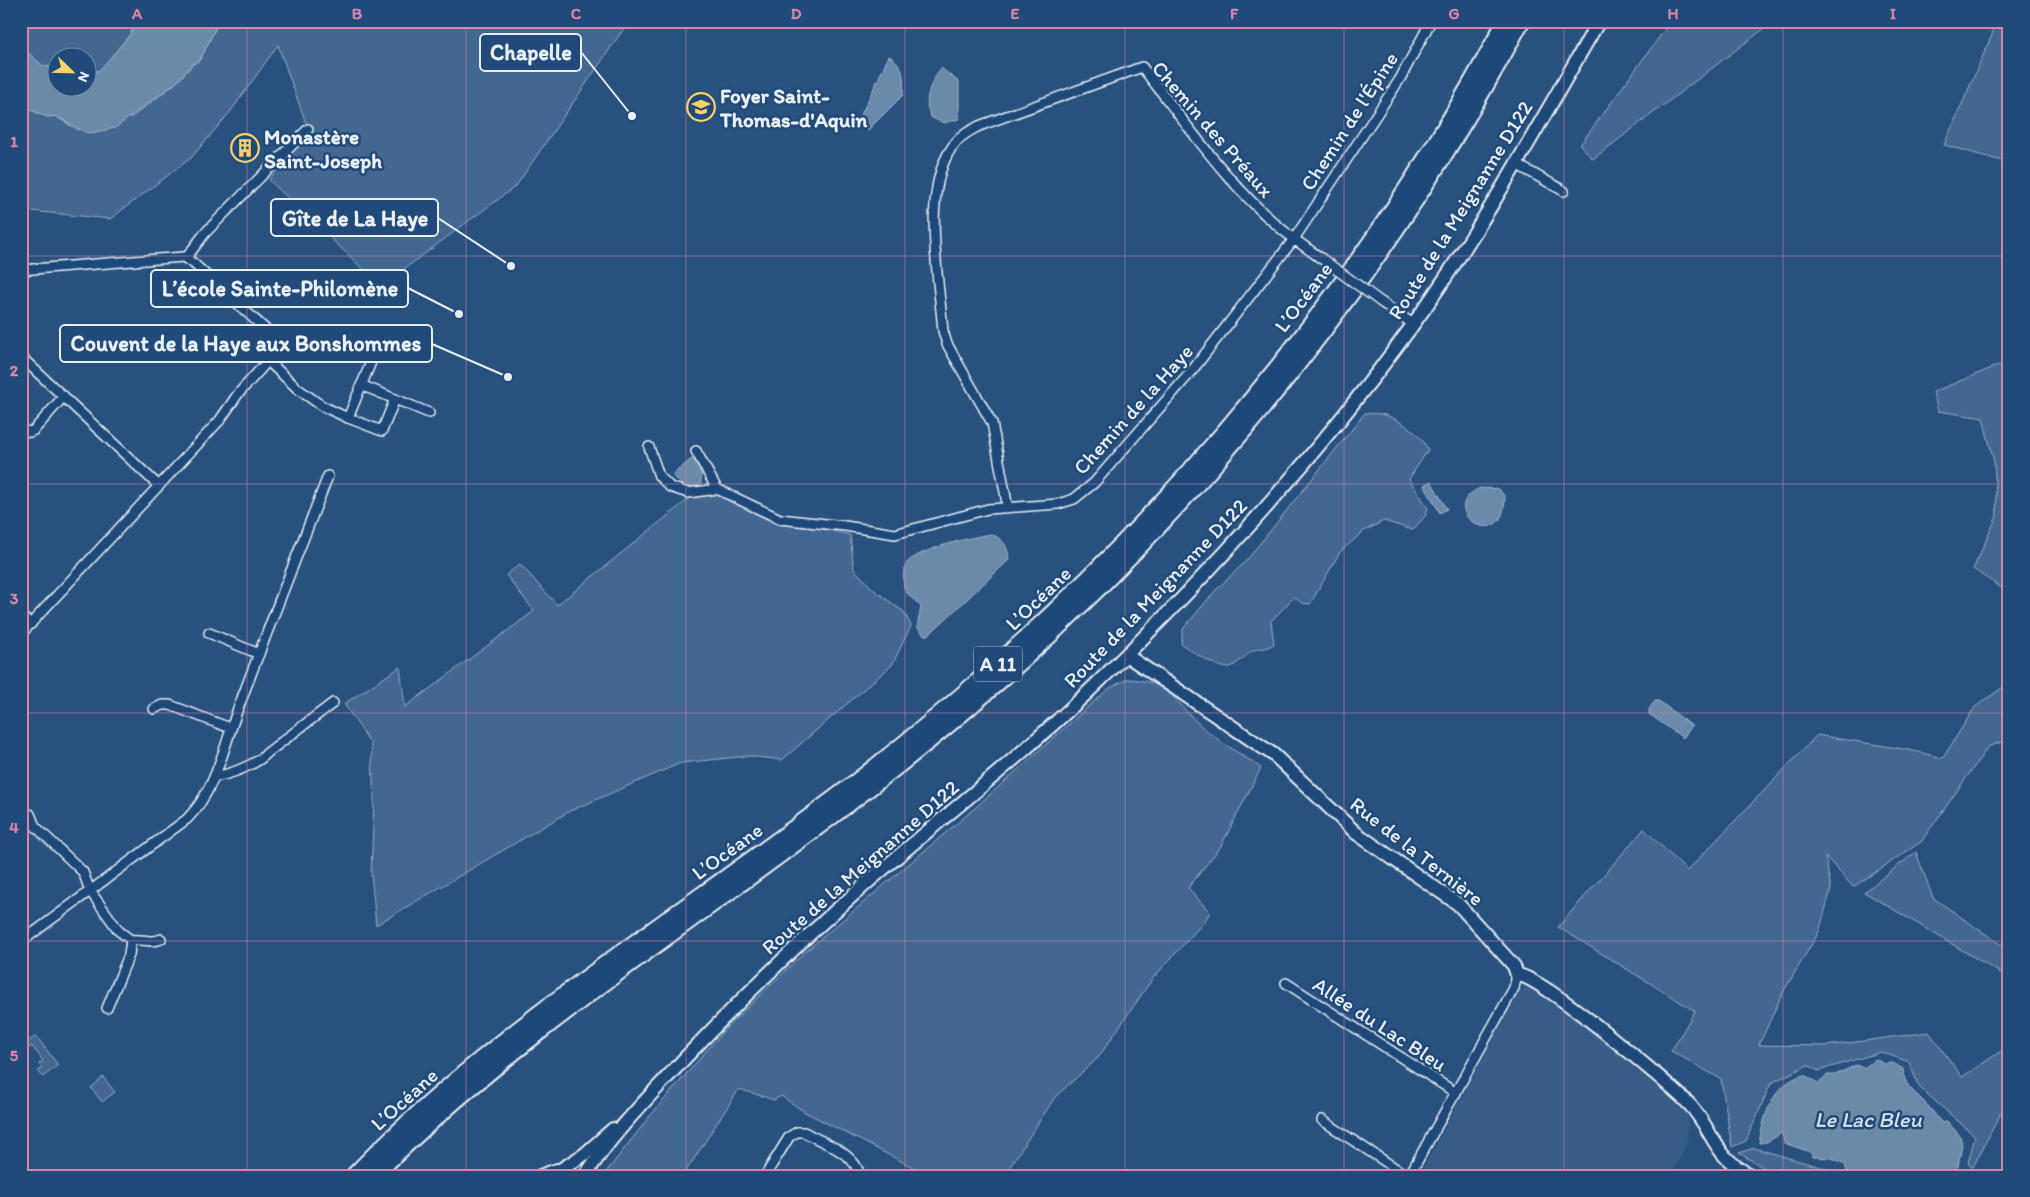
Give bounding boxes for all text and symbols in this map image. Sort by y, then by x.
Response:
text: A [131,4,143,23]
text: B [352,4,363,23]
text: C [571,4,582,23]
text: D [791,4,802,23]
text: E [1011,4,1020,23]
text: F [1230,4,1239,23]
text: G [1448,4,1460,23]
text: H [1667,4,1679,23]
text: I [1890,4,1896,23]
callout: Chapelle [480,34,581,71]
text: Chapelle [490,39,572,66]
street label: Chemin de l'Épine [1295,47,1403,195]
north arrow [48,48,98,98]
street label: Chemin des Préaux [1147,56,1279,203]
text: N [74,69,93,85]
place label: Foyer Saint- Thomas-d'Aquin [719,83,868,133]
school or university icon: Foyer Saint- Thomas-d'Aquin [686,92,716,122]
street label: Route de la Meignanne D122 [1382,96,1538,324]
place label: Monastère Saint-Joseph [264,124,382,174]
text: 1 [10,132,18,151]
building icon: Monastère Saint-Joseph [230,133,260,163]
callout: Gîte de La Haye [271,199,438,236]
text: Gîte de La Haye [282,205,428,232]
street label: L’Océane [1268,257,1338,337]
callout: L’école Sainte-Philomène [151,270,408,307]
text: L’école Sainte-Philomène [162,275,398,302]
callout: Couvent de la Haye aux Bonshommes [60,325,432,362]
text: Couvent de la Haye aux Bonshommes [71,330,422,357]
street label: Chemin de la Haye [1068,339,1198,479]
text: 2 [10,361,19,380]
street label: Route de la Meignanne D122 [1058,493,1252,693]
street label: L’Océane [1000,561,1076,635]
text: 3 [10,589,19,608]
road number: A 11 [974,646,1022,682]
street label: Route de la Meignanne D122 [756,775,964,959]
street label: Rue de la Ternière [1345,791,1489,911]
street label: L’Océane [687,817,767,885]
text: 4 [9,818,19,837]
street label: Allée du Lac Bleu [1308,971,1452,1077]
text: 5 [10,1046,19,1065]
street label: L’Océane [365,1062,443,1136]
water label: Le Lac Bleu [1814,1106,1922,1133]

